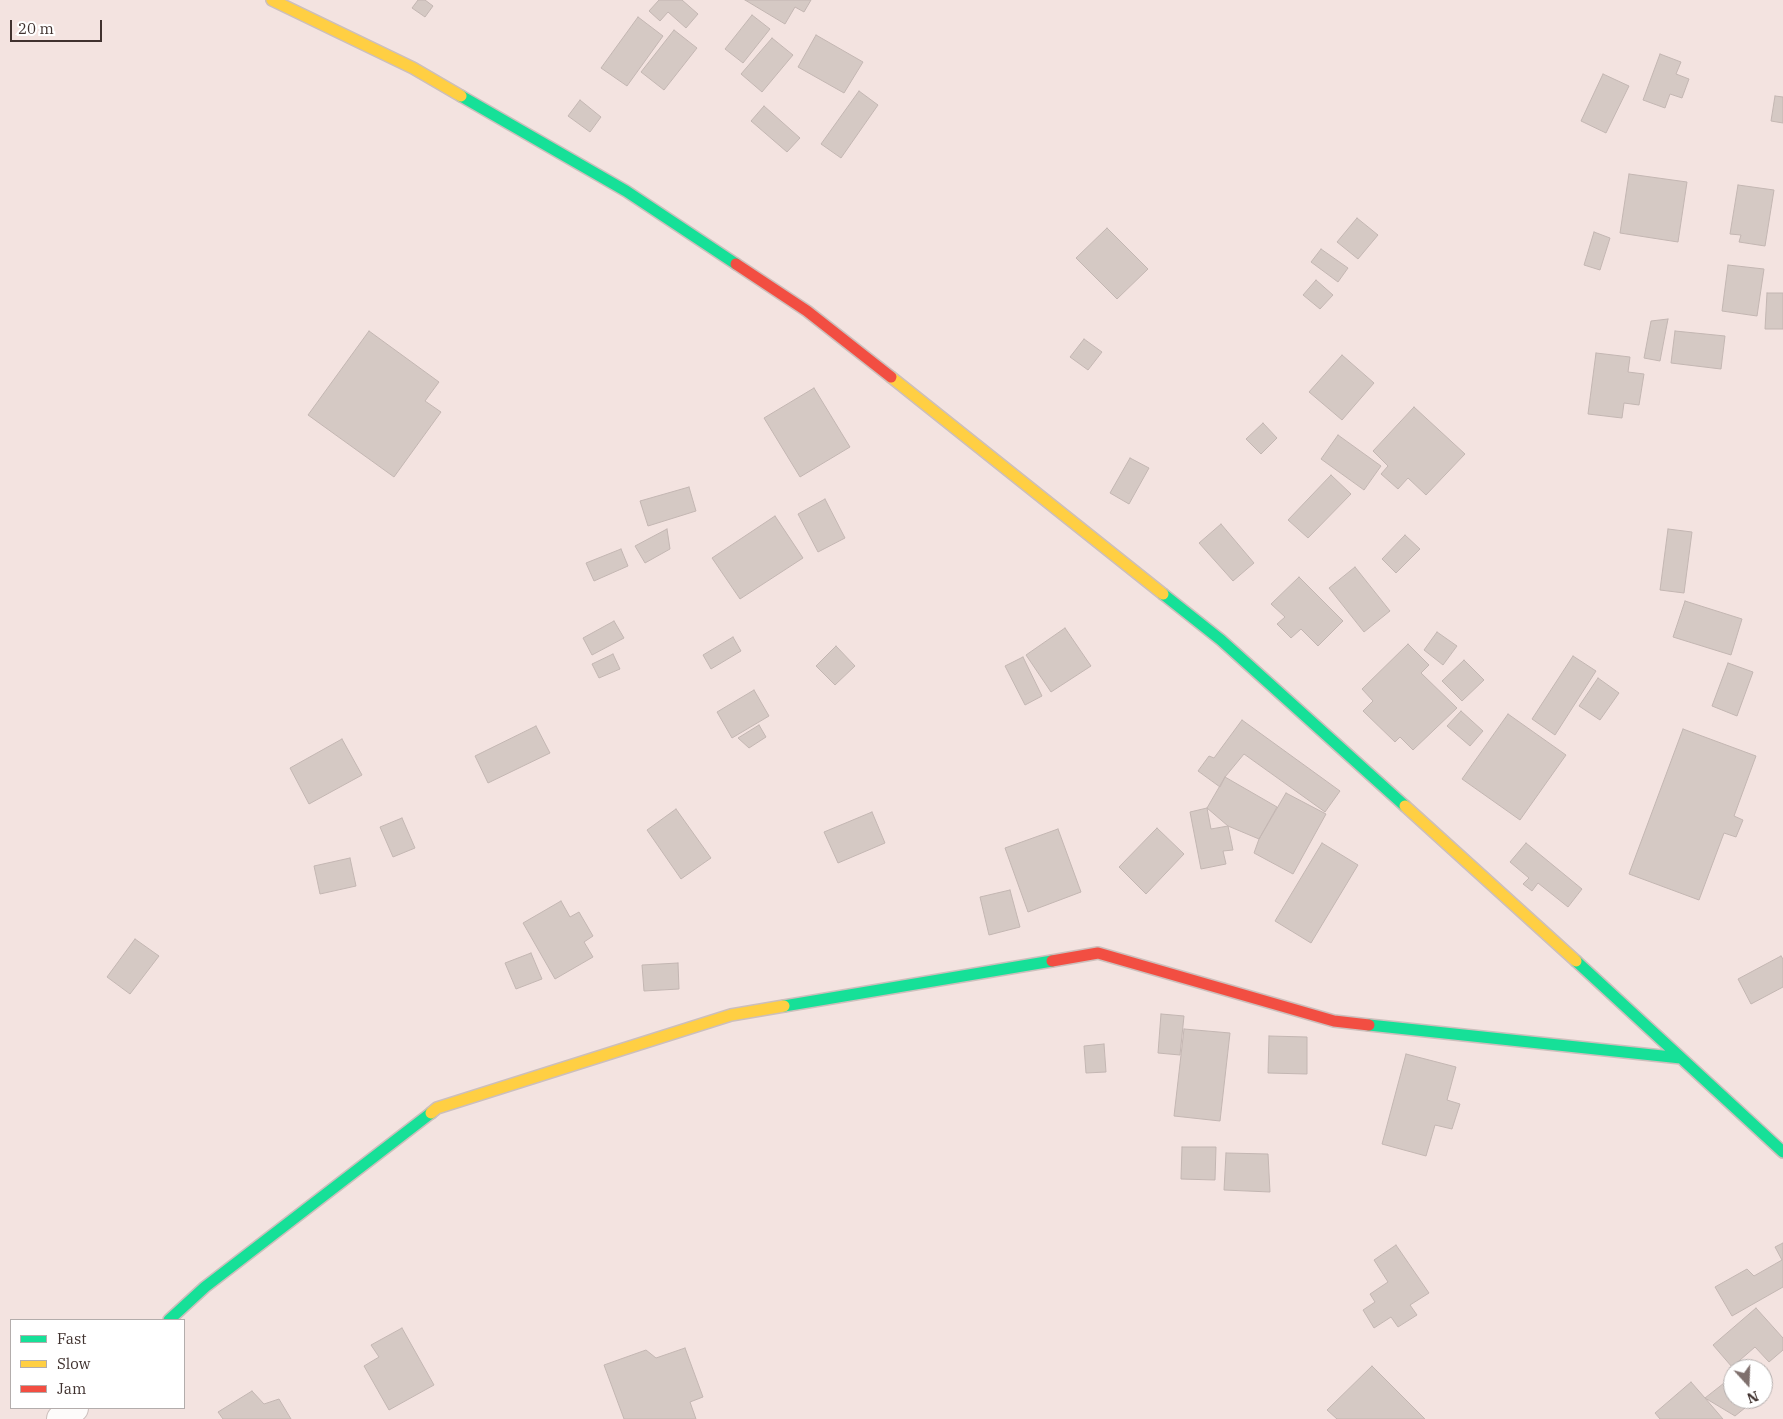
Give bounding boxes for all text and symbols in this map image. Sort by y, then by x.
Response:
scale bar [12,10,105,42]
text: 20 m [18,19,54,38]
legend [10,1319,185,1409]
text: Fast [57,1329,87,1348]
text: Slow [57,1354,90,1373]
north arrow [1723,1359,1773,1409]
text: Jam [57,1379,86,1398]
text: N [1745,1387,1761,1408]

